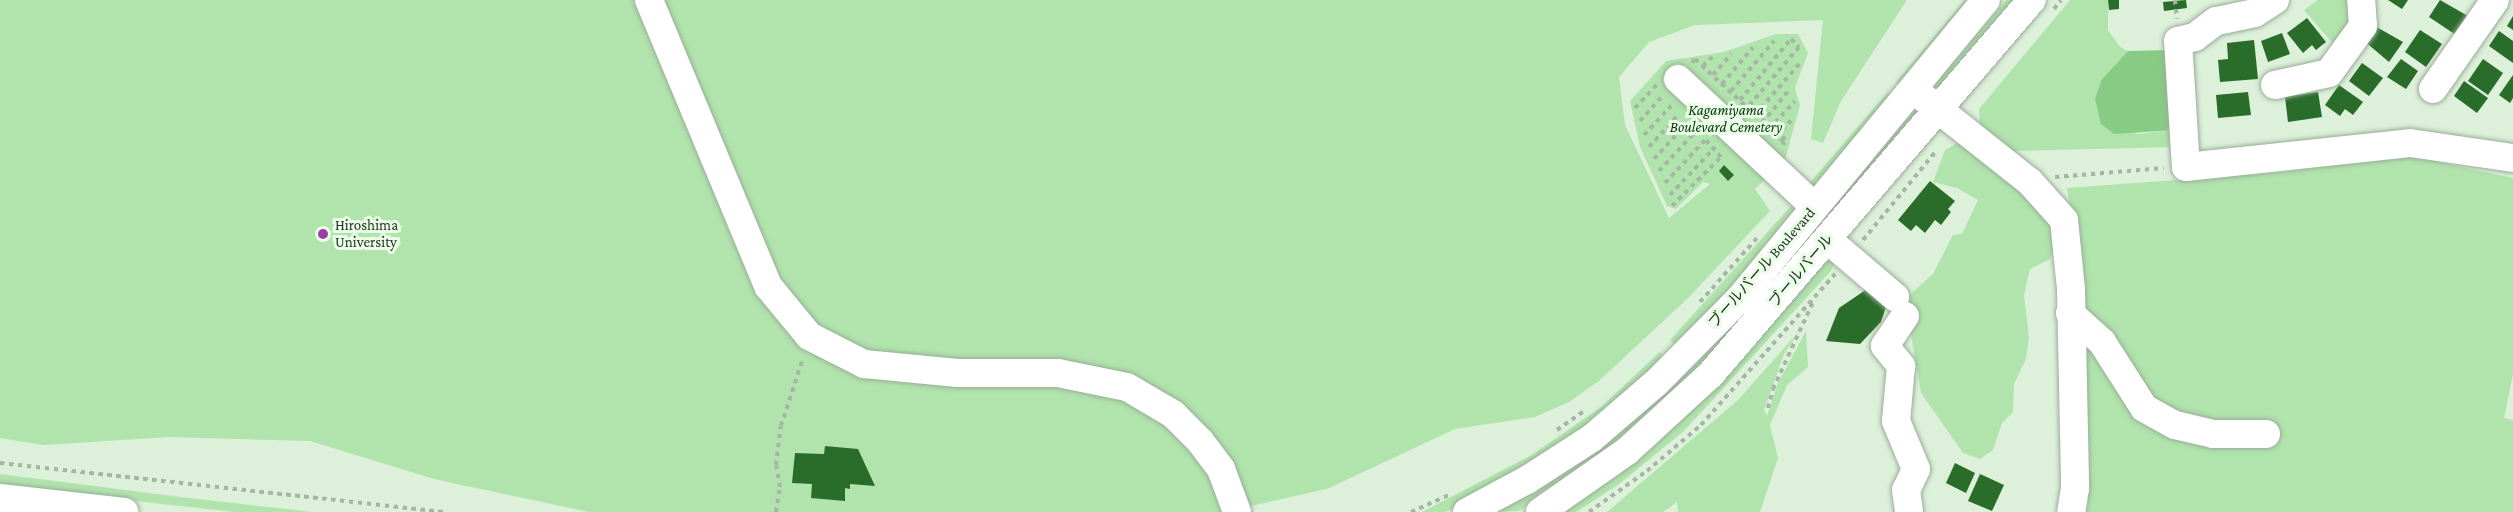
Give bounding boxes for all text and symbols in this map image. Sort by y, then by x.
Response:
park label: Kagamiyama Boulevard Cemetery [1670,101,1782,136]
street label: ブールバール Boulevard [1705,204,1819,332]
place label: Hiroshima University [335,216,398,251]
marker: Hiroshima University [316,227,330,241]
street label: ブールバール [1765,231,1837,311]

